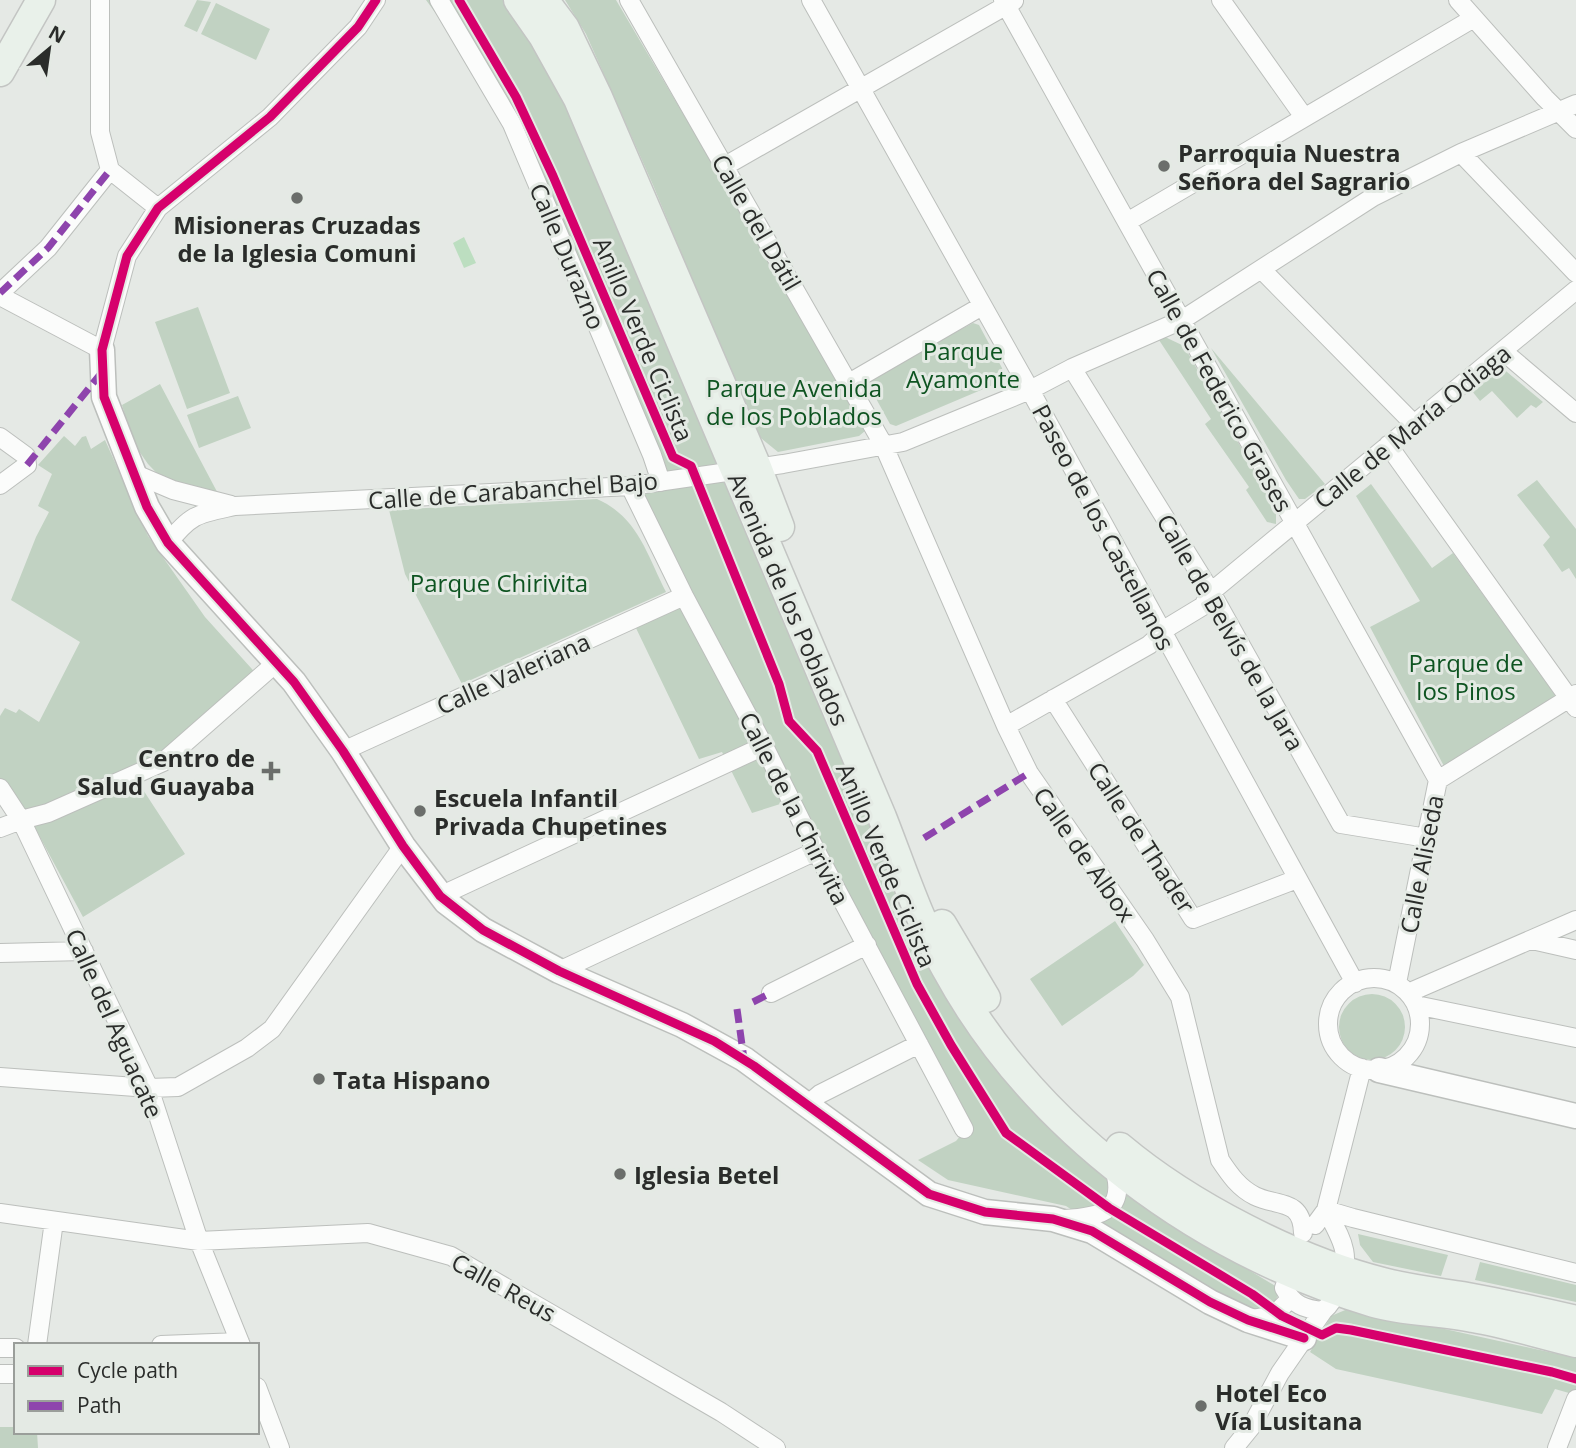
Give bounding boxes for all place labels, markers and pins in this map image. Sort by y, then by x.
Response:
place label: Parroquia Nuestra Señora del Sagrario [1178,136,1410,197]
marker: Parroquia Nuestra Señora del Sagrario [1156,158,1172,174]
marker: Misioneras Cruzadas de la Iglesia Comuni [289,190,305,206]
place label: Misioneras Cruzadas de la Iglesia Comuni [173,208,421,269]
place label: Centro de Salud Guayaba [77,741,255,802]
marker: Centro de Salud Guayaba [261,761,281,781]
place label: Escuela Infantil Privada Chupetines [434,781,667,842]
marker: Escuela Infantil Privada Chupetines [412,803,428,819]
place label: Tata Hispano [333,1063,490,1096]
marker: Tata Hispano [311,1071,327,1087]
place label: Iglesia Betel [634,1158,779,1191]
marker: Iglesia Betel [612,1166,628,1182]
place label: Hotel Eco Vía Lusitana [1215,1376,1362,1437]
marker: Hotel Eco Vía Lusitana [1193,1398,1209,1414]

